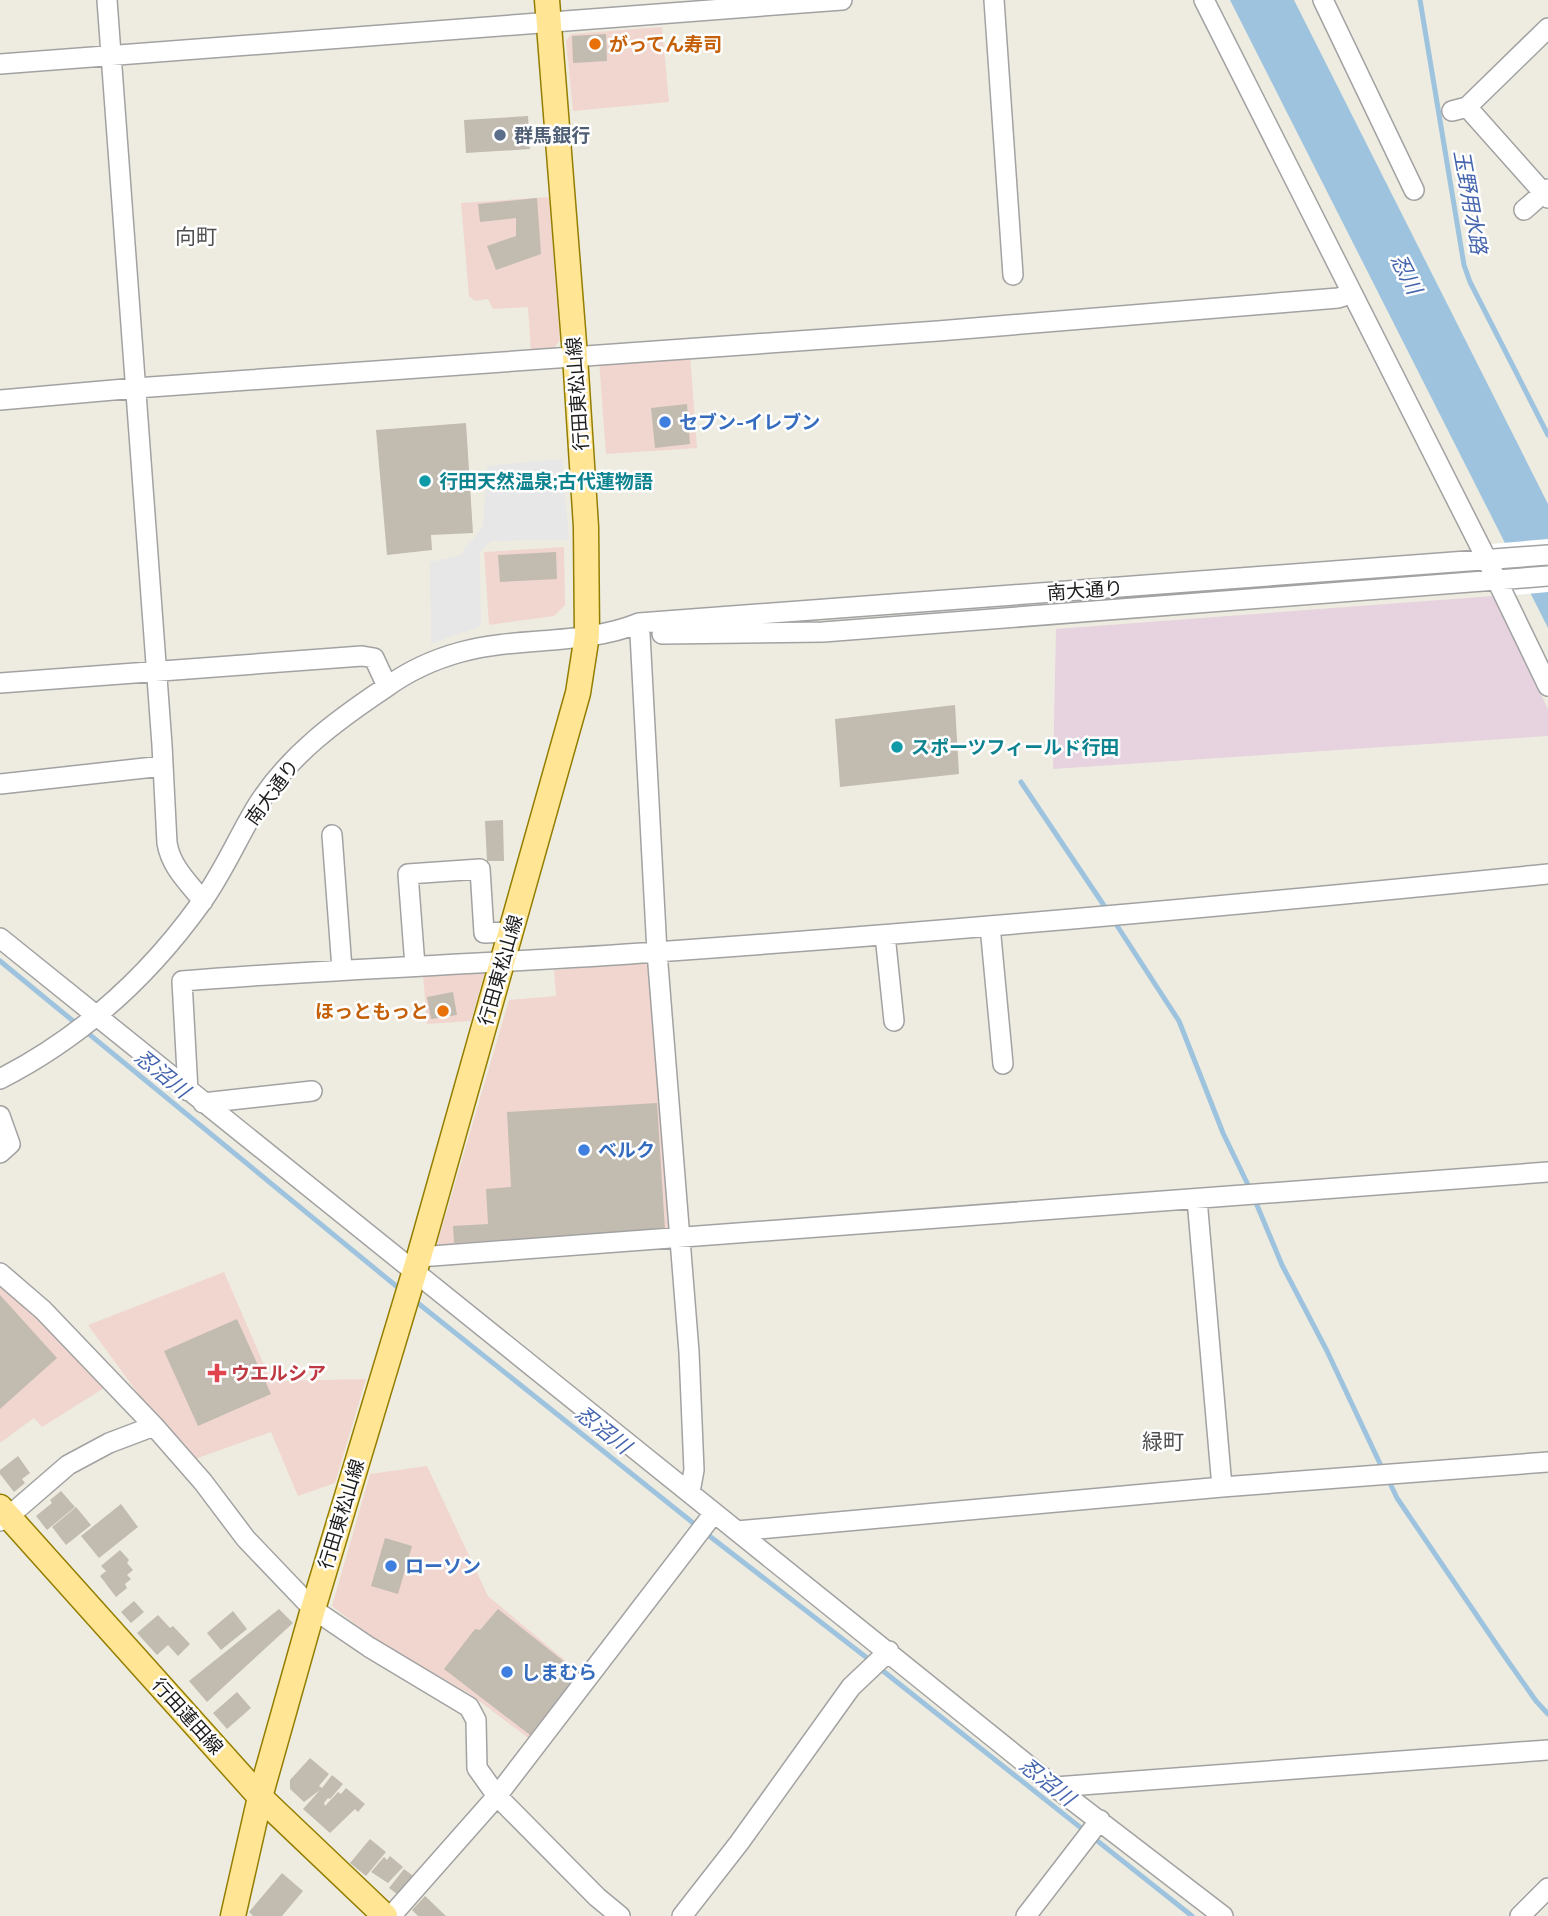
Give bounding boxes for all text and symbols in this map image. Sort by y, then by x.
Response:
place label: がってん寿司 [609,32,722,58]
marker: がってん寿司 [587,36,603,52]
place label: 群馬銀行 [514,123,590,149]
marker: 群馬銀行 [492,127,508,143]
water label: 玉野用水路 [1447,148,1493,258]
district label: 向町 [175,223,217,251]
water label: 忍川 [1384,249,1429,301]
street label: 行田東松山線 [561,336,595,452]
place label: セブン-イレブン [679,410,820,436]
marker: セブン-イレブン [657,414,673,430]
place label: 行田天然温泉;古代蓮物語 [439,469,653,495]
marker: 行田天然温泉;古代蓮物語 [417,473,433,489]
street label: 南大通り [1046,575,1124,607]
place label: スポーツフィールド行田 [911,735,1119,761]
marker: スポーツフィールド行田 [889,739,905,755]
street label: 南大通り [240,754,306,831]
street label: 行田東松山線 [473,912,529,1029]
place label: ほっともっと [315,999,429,1025]
marker: ほっともっと [435,1003,451,1019]
water label: 忍沼川 [129,1043,197,1106]
place label: ベルク [598,1138,655,1164]
marker: ベルク [576,1142,592,1158]
place label: ウエルシア [231,1361,326,1387]
marker: ウエルシア [209,1365,225,1381]
water label: 忍沼川 [570,1400,638,1462]
district label: 緑町 [1142,1428,1184,1456]
street label: 行田東松山線 [313,1456,371,1573]
place label: ローソン [405,1554,481,1580]
marker: ローソン [383,1558,399,1574]
place label: しまむら [521,1660,597,1686]
marker: しまむら [499,1664,515,1680]
street label: 行田蓮田線 [146,1673,229,1761]
water label: 忍沼川 [1014,1752,1082,1814]

